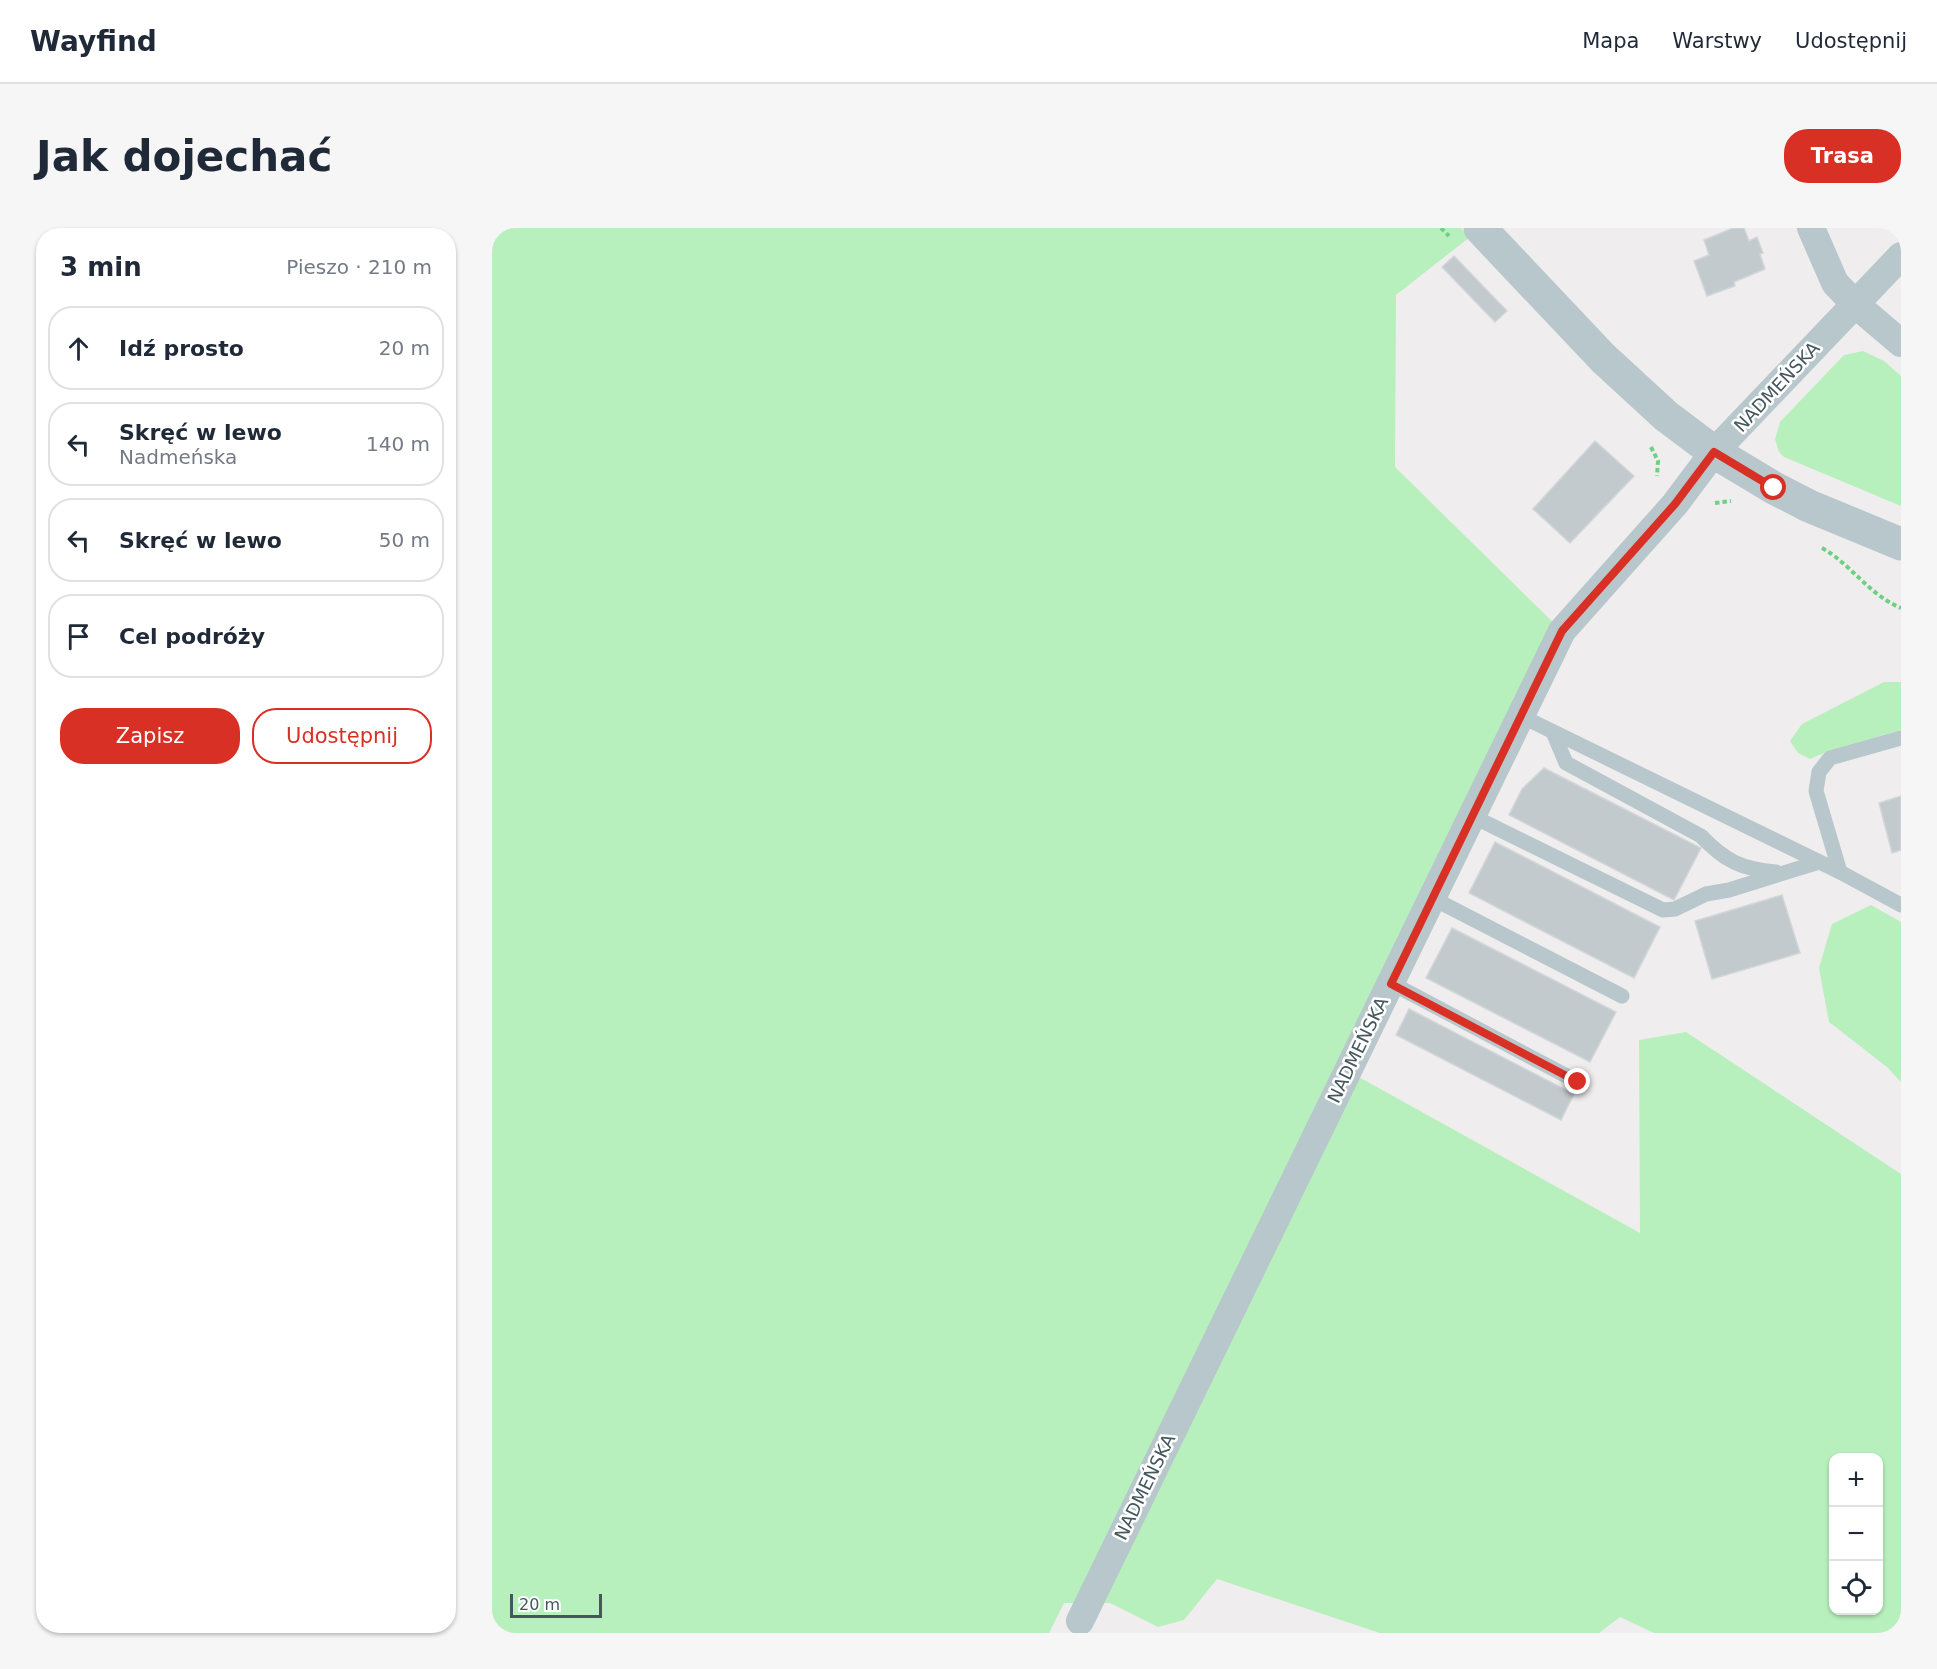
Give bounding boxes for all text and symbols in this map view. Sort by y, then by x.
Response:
text: Wayfind [30,25,157,58]
text: Mapa [1582,29,1639,53]
text: Warstwy [1672,29,1762,53]
text: Udostępnij [1795,29,1907,53]
button: Trasa [1784,129,1901,183]
text: Jak dojechać [36,132,332,181]
text: 3 min [60,252,142,282]
text: Pieszo · 210 m [286,255,432,279]
icon: ahead [62,332,95,365]
text: Idź prosto [119,336,244,361]
text: 20 m [379,336,430,360]
street label: NADMEŃSKA [1730,337,1824,436]
text: Skręć w lewo [119,420,282,445]
icon: left [62,428,95,461]
text: 140 m [366,432,430,456]
text: Nadmeńska [119,445,237,469]
route start [1760,474,1786,500]
icon: left [62,524,95,557]
text: Skręć w lewo [119,528,282,553]
text: 50 m [379,528,430,552]
icon: arrive [62,620,95,653]
text: Cel podróży [119,624,265,649]
button: Zapisz [60,708,240,764]
button: Udostępnij [252,708,432,764]
street label: NADMEŃSKA [1323,993,1393,1106]
route end [1564,1068,1590,1094]
street label: NADMEŃSKA [1110,1430,1180,1543]
map controls [1829,1453,1883,1615]
button: + [1829,1453,1883,1507]
button: − [1829,1507,1883,1561]
button: locate [1829,1561,1883,1615]
scale bar [510,1591,602,1618]
text: 20 m [519,1595,560,1614]

